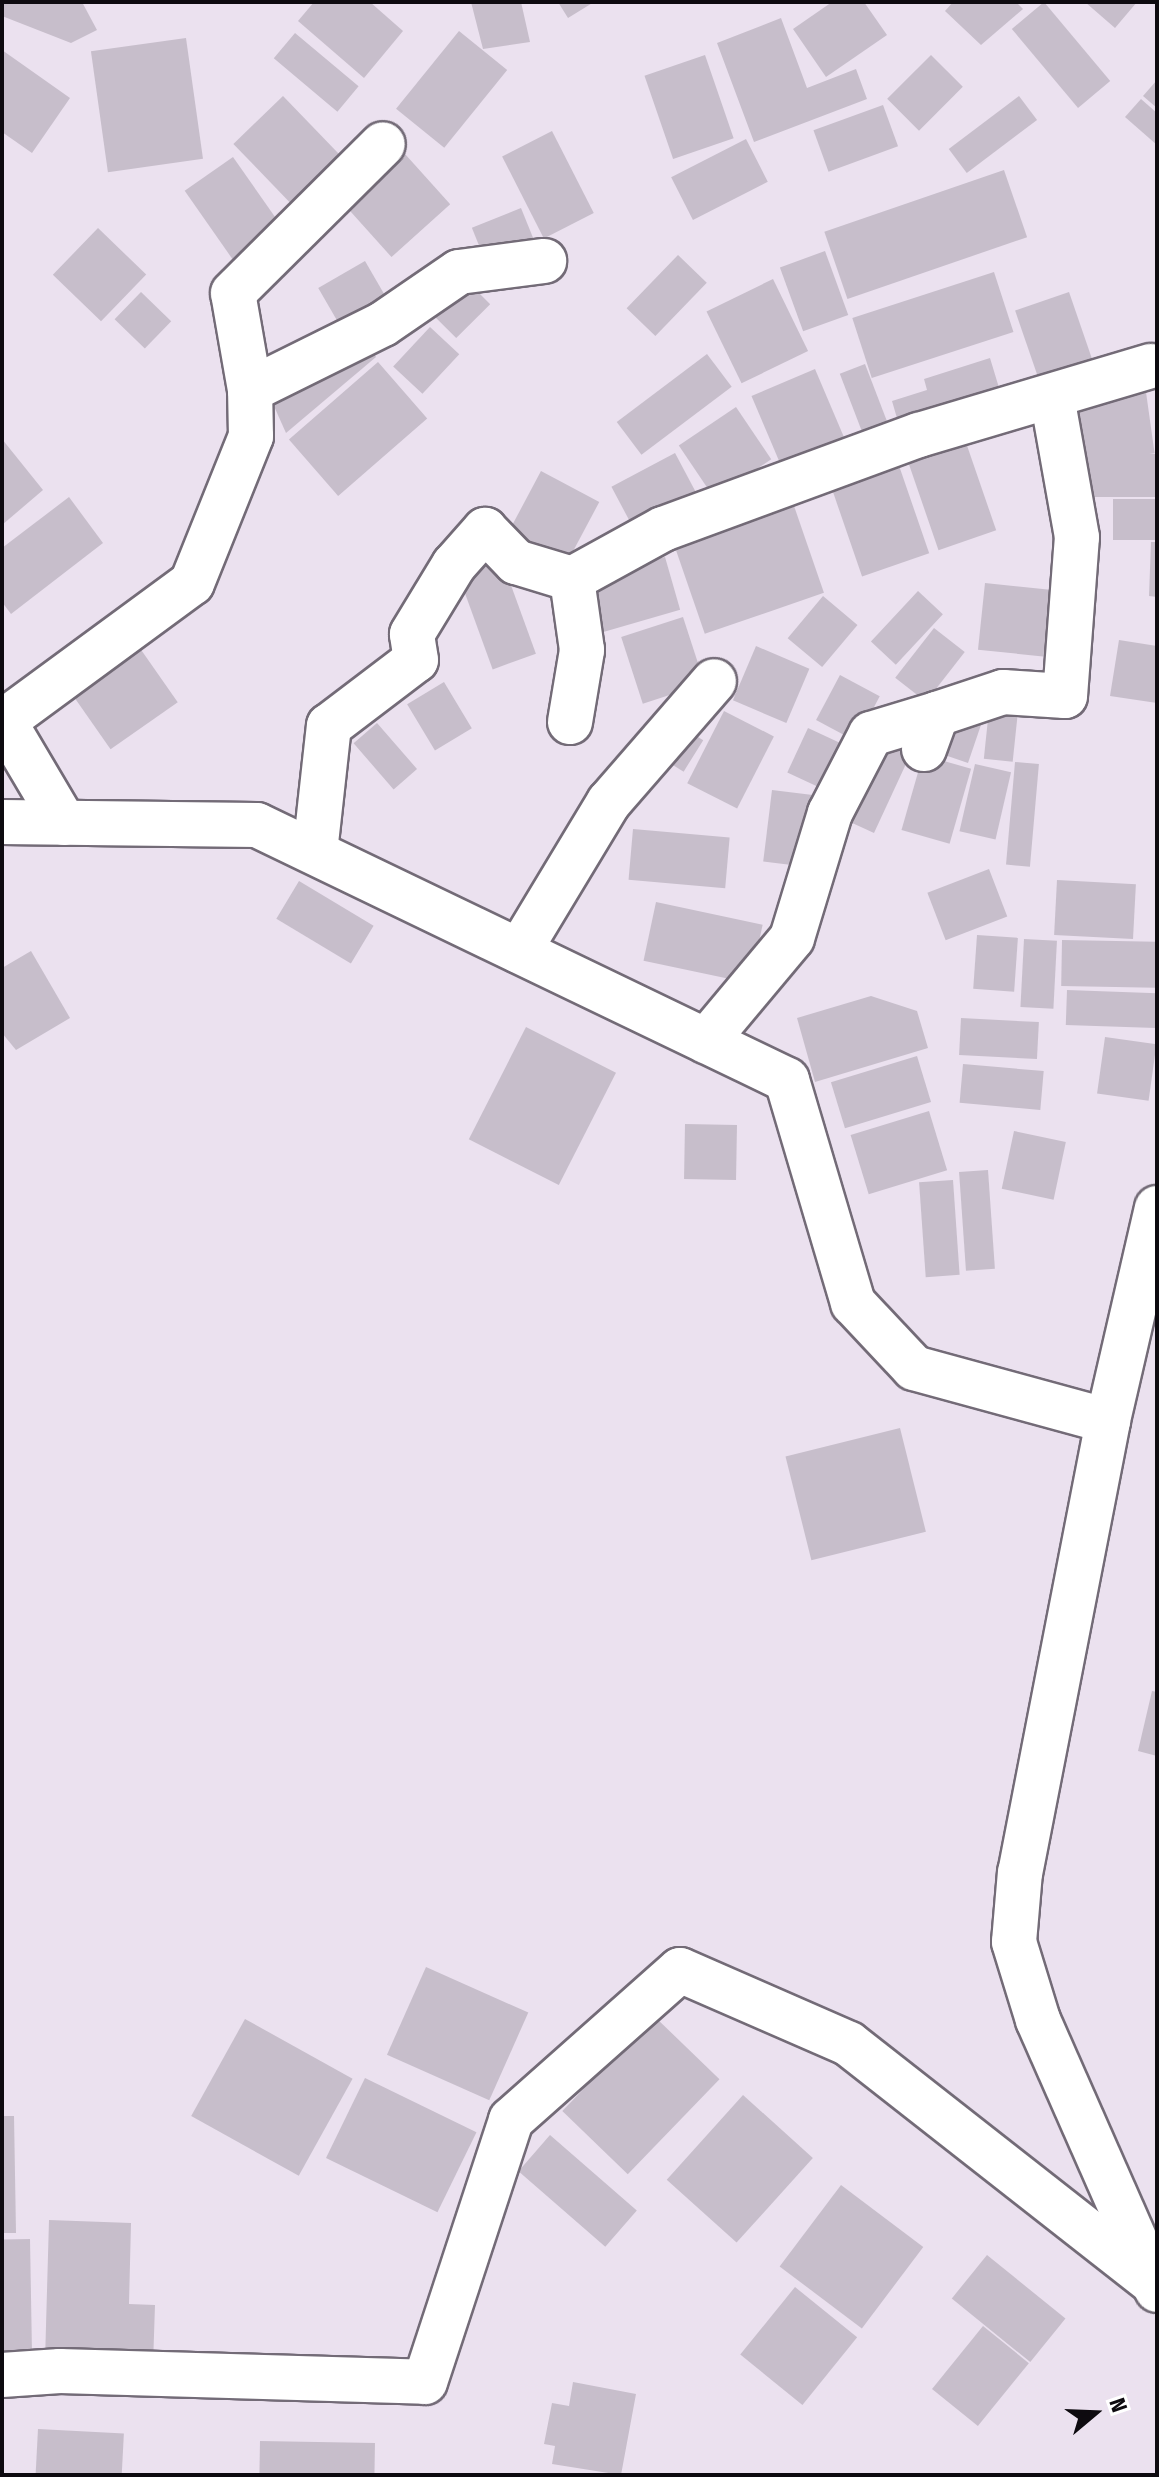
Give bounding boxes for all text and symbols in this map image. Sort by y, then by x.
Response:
north arrow [1055,2373,1135,2453]
text: N [1103,2394,1133,2416]

